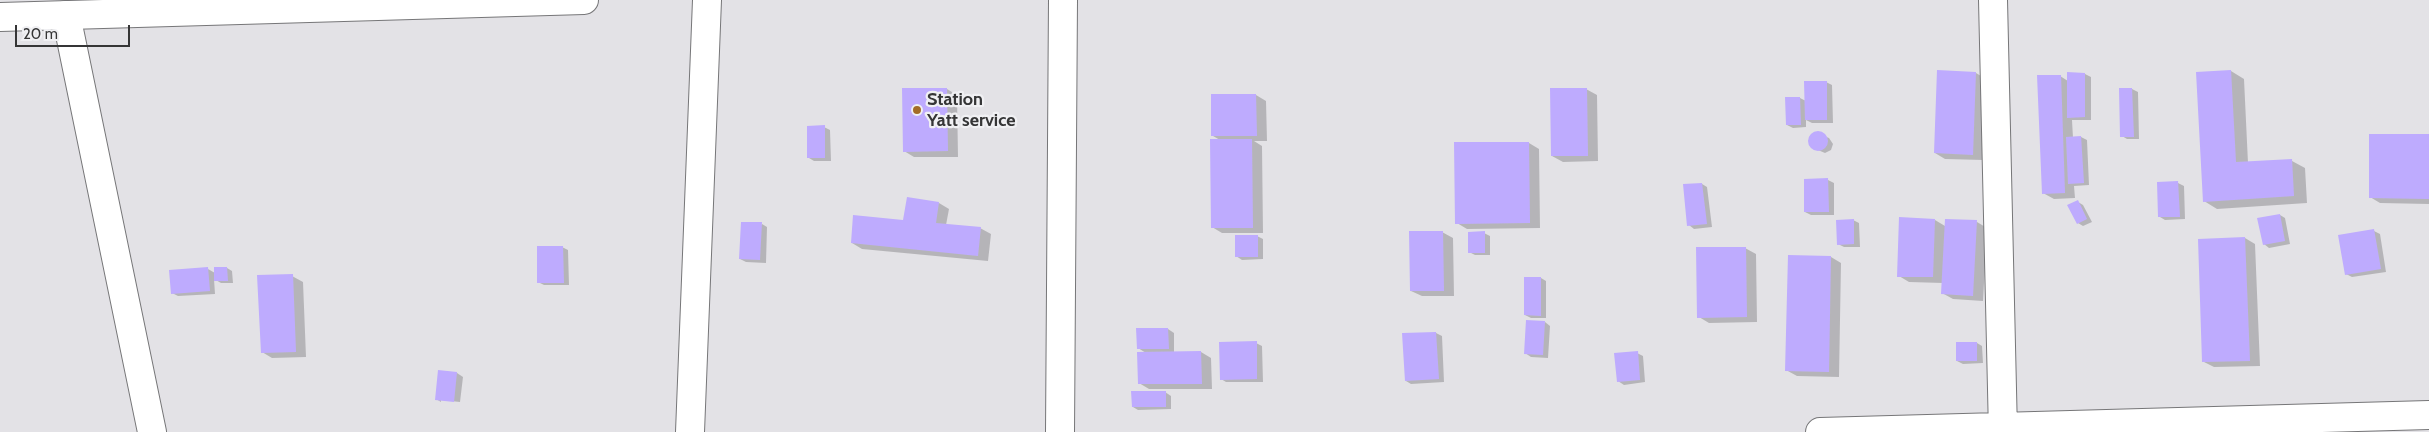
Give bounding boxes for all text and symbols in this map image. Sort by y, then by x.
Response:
scale bar [18,15,132,47]
text: 20 m [23,25,58,43]
place label: Station Yatt service [927,89,1016,132]
marker: Station Yatt service [911,104,923,116]

